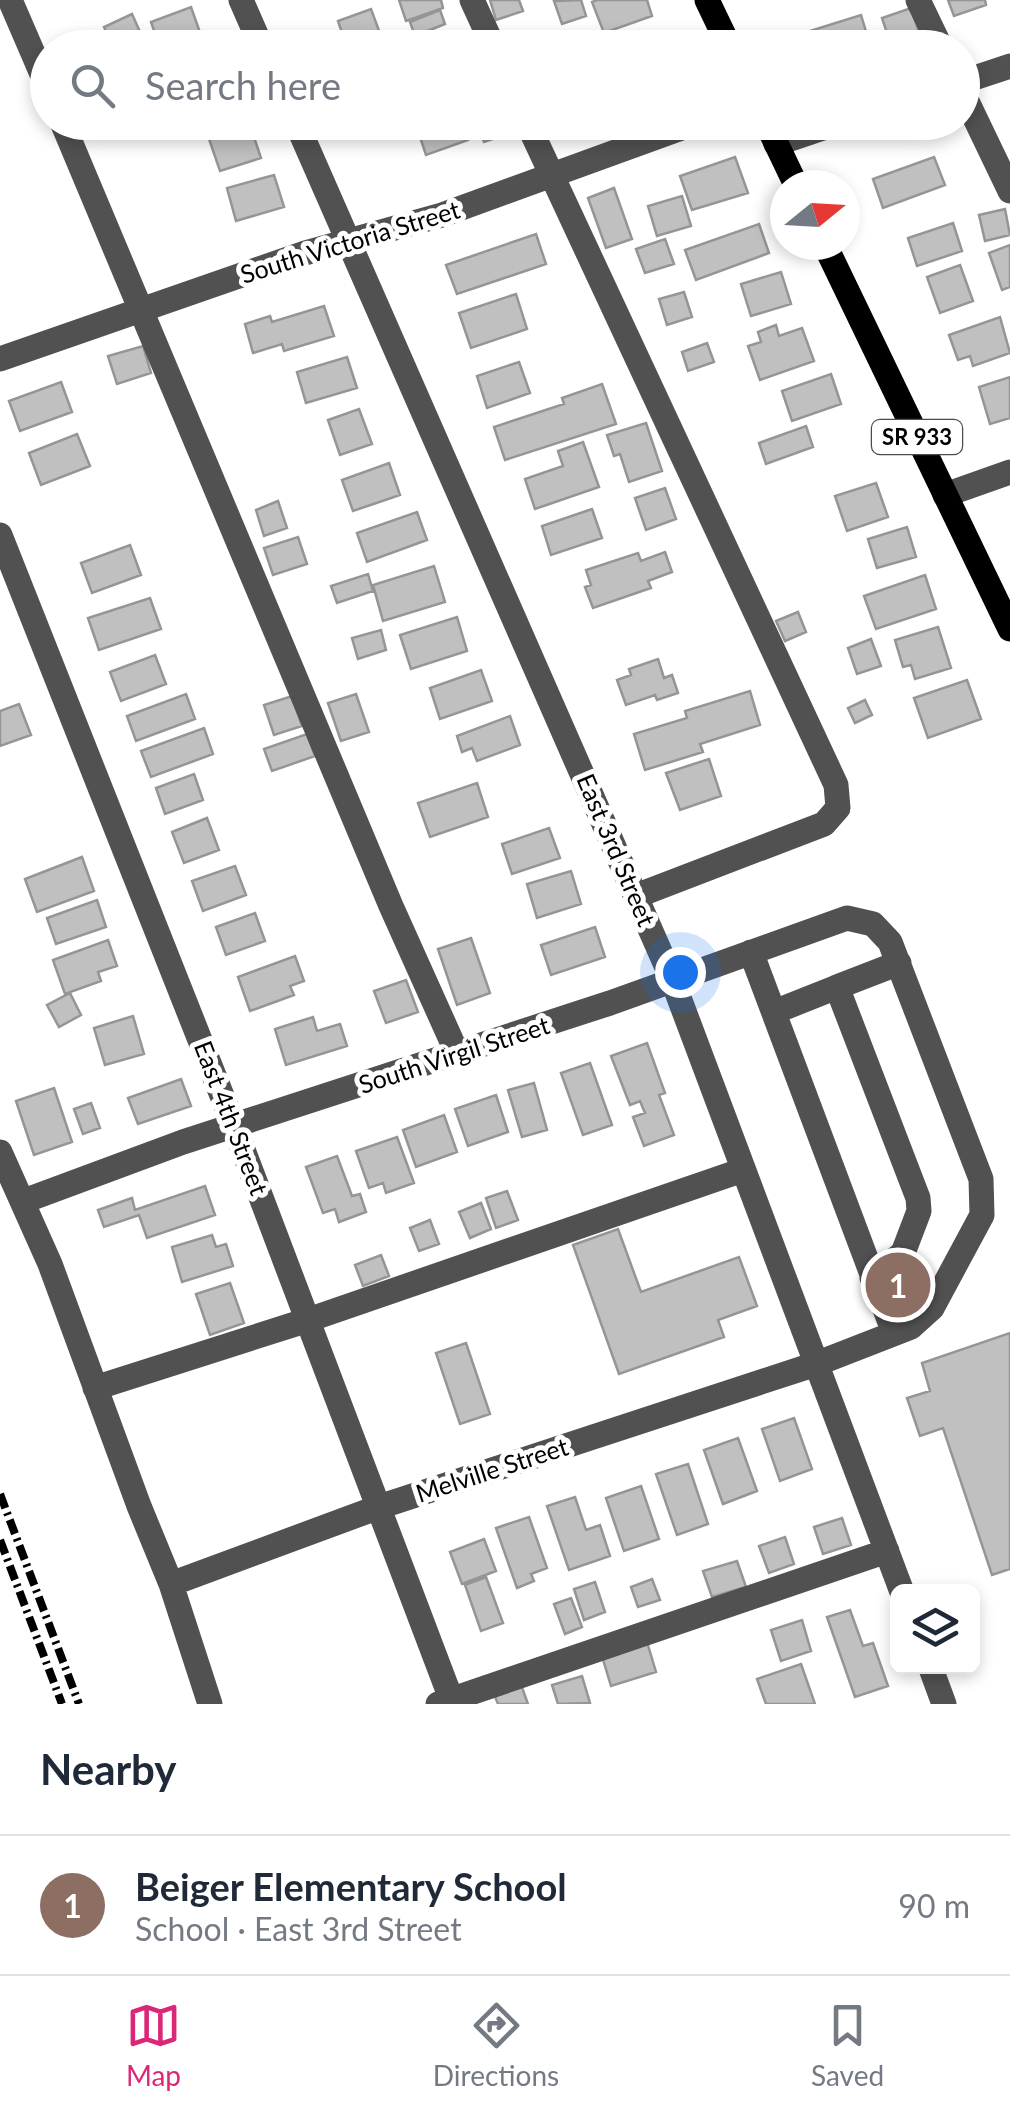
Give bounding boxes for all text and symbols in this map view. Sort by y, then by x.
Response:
search box [30,30,980,140]
icon: search [65,58,120,113]
text: Search here [145,62,341,108]
north arrow [770,170,860,260]
street label: South Victoria Street [236,193,463,289]
road number: SR 933 [872,420,962,454]
street label: East 3rd Street [571,769,662,930]
your location [655,947,706,998]
street label: South Virgil Street [354,1009,553,1099]
street label: East 4th Street [189,1036,275,1199]
pin: 1 [866,1248,930,1322]
street label: Melville Street [412,1430,572,1508]
map controls [890,1584,980,1674]
button: layers [890,1584,980,1674]
text: Nearby [40,1744,177,1794]
text: Beiger Elementary School [135,1863,567,1909]
text: 1 [63,1886,82,1925]
text: 90 m [898,1886,970,1925]
text: School · East 3rd Street [135,1909,462,1948]
tab: Map [126,1998,181,2092]
tab: Directions [433,1998,559,2092]
tab: Saved [811,1998,884,2092]

